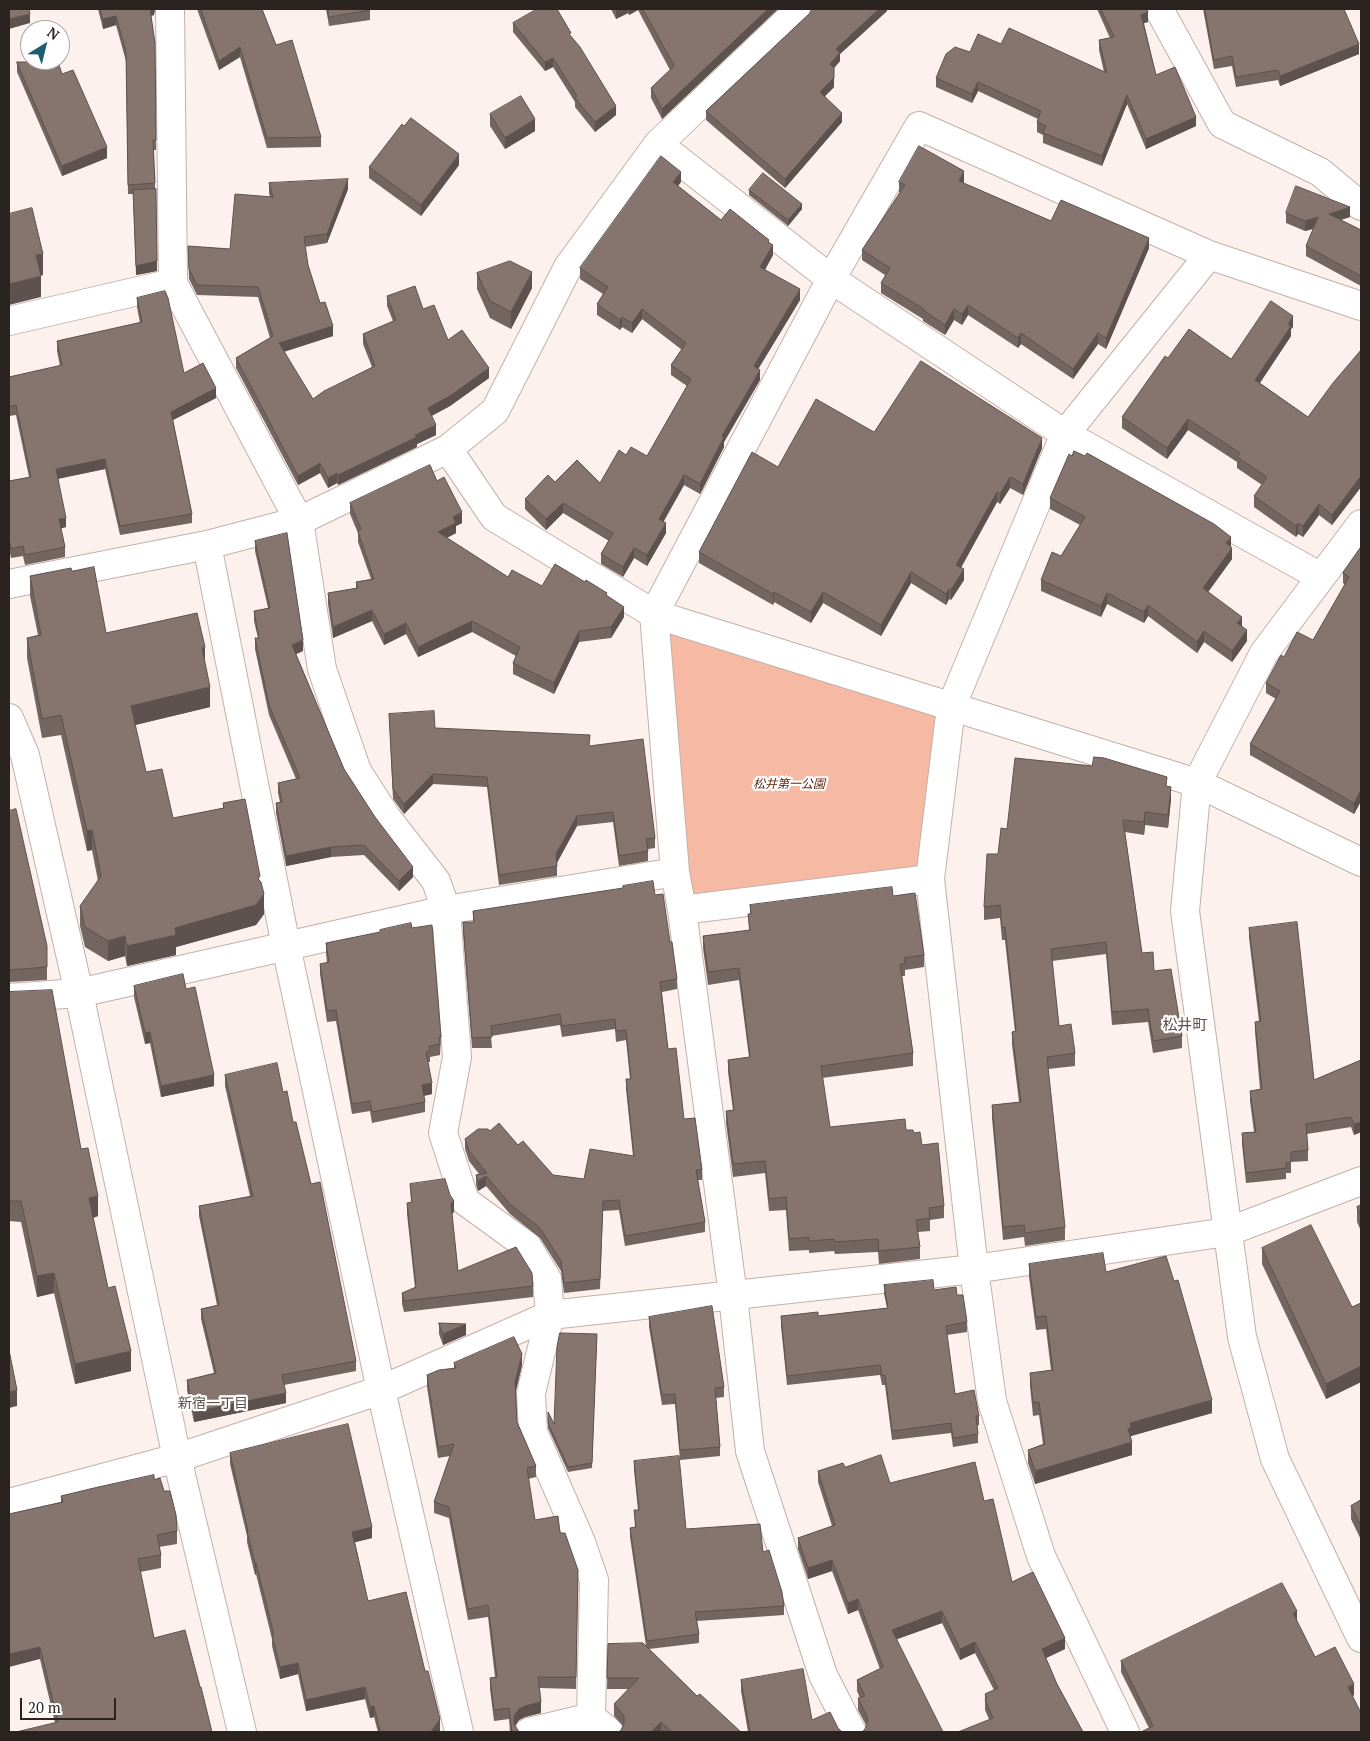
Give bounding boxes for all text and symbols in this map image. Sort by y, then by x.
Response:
north arrow [20,20,70,70]
text: N [44,22,63,44]
park label: 松井第一公園 [753,778,825,792]
district label: 松井町 [1163,1017,1207,1035]
district label: 新宿一丁目 [178,1396,248,1412]
scale bar [22,1688,119,1720]
text: 20 m [28,1697,61,1717]

